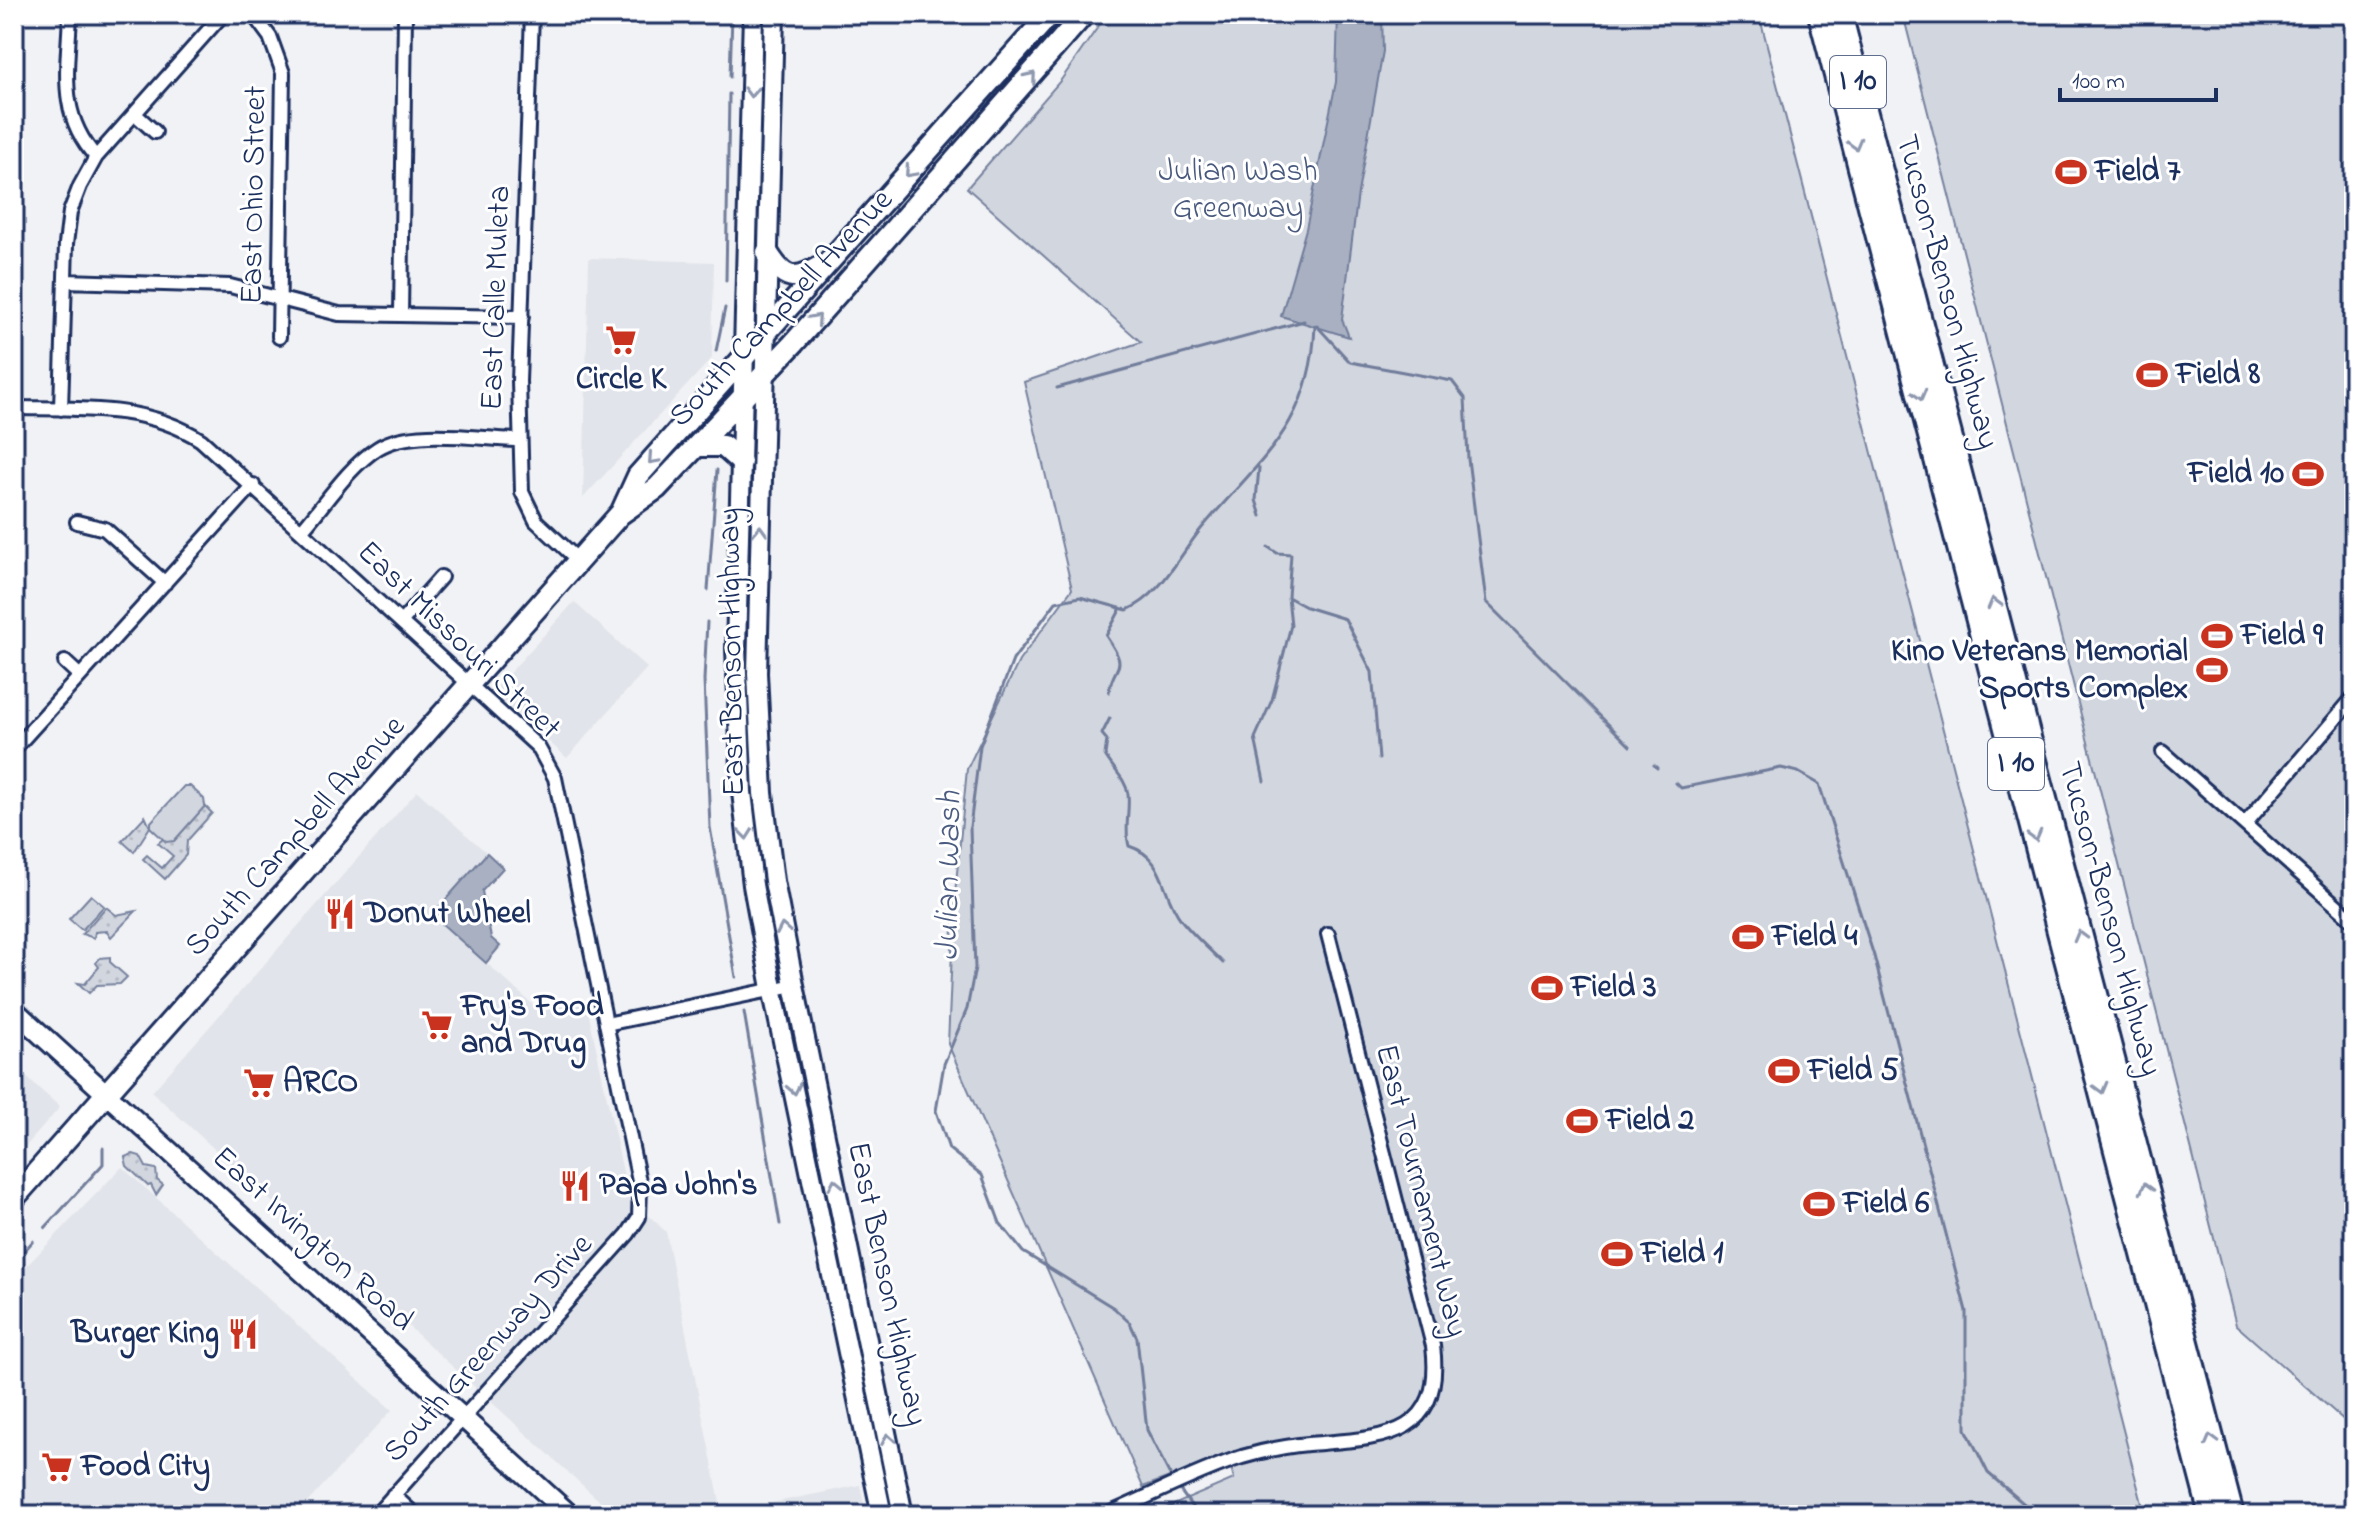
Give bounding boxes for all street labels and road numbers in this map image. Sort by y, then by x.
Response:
road number: I 10 [1830,56,1886,108]
street label: East Ohio Street [230,85,280,305]
street label: Tucson–Benson Highway [1881,130,2011,454]
street label: South Campbell Avenue [659,179,906,439]
street label: East Calle Muleta [470,185,524,411]
street label: East Benson Highway [707,507,759,797]
street label: East Missouri Street [345,531,571,751]
street label: South Campbell Avenue [174,705,418,968]
road number: I 10 [1988,738,2044,790]
street label: Tucson–Benson Highway [2044,757,2174,1081]
street label: East Tournament Way [1361,1040,1479,1342]
street label: East Irvington Road [200,1136,424,1344]
street label: East Benson Highway [833,1138,939,1430]
street label: South Greenway Drive [373,1223,605,1474]

